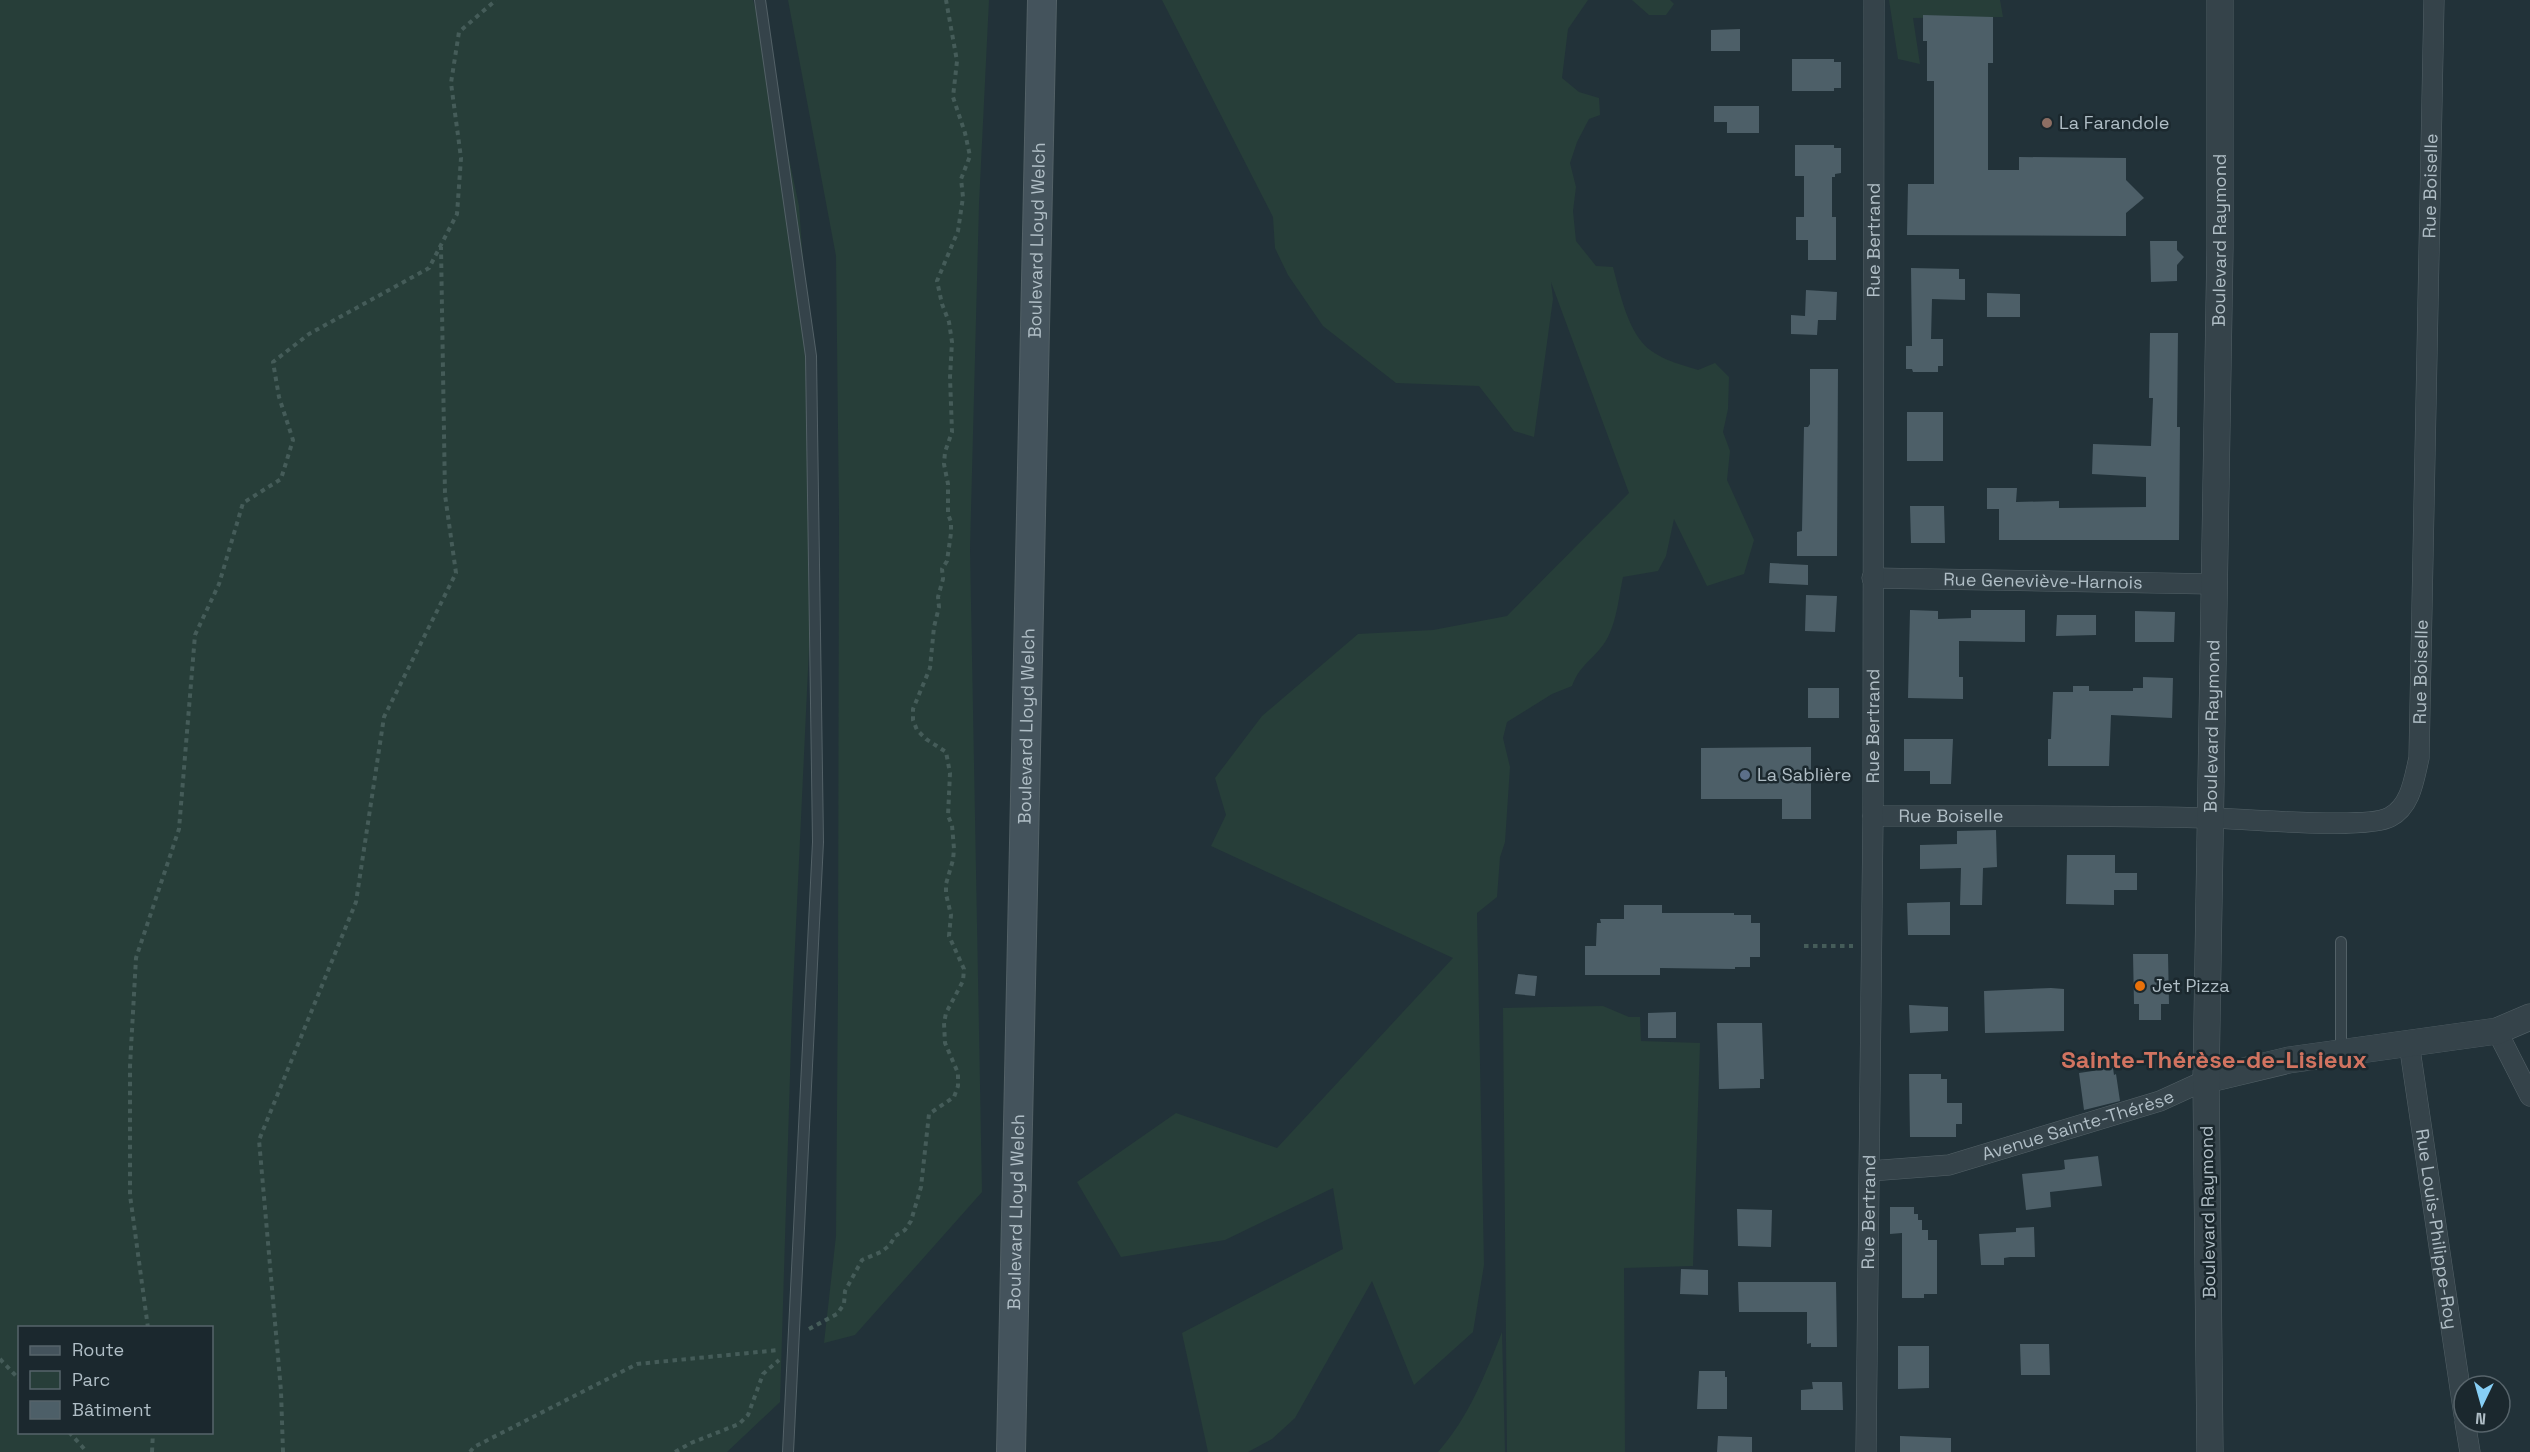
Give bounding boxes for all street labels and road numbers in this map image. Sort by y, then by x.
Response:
street label: Rue Boiselle [2417,133,2442,239]
street label: Boulevard Lloyd Welch [1023,142,1050,339]
street label: Boulevard Raymond [2207,154,2231,327]
street label: Rue Bertrand [1862,183,1885,297]
street label: Rue Geneviève-Harnois [1943,567,2143,594]
street label: Rue Boiselle [2408,619,2433,724]
street label: Boulevard Lloyd Welch [1012,628,1040,824]
street label: Boulevard Raymond [2198,639,2224,813]
street label: Rue Bertrand [1861,669,1884,783]
street label: Rue Boiselle [1898,804,2003,827]
street label: Avenue Sainte-Thérèse [1979,1084,2177,1165]
street label: Boulevard Lloyd Welch [1002,1114,1029,1310]
street label: Boulevard Raymond [2194,1125,2221,1299]
street label: Rue Louis-Philippe-Roy [2411,1127,2463,1331]
street label: Rue Bertrand [1856,1154,1880,1270]

